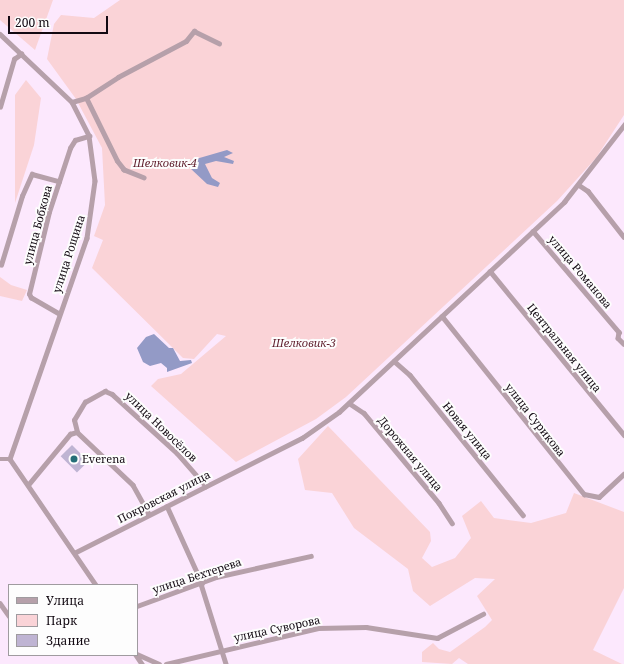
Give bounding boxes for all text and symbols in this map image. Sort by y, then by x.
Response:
scale bar [10,8,110,34]
text: 200 m [15,14,50,31]
park label: Шелковик-4 [133,156,197,170]
street label: улица Бобкова [21,184,55,266]
street label: улица Рощина [50,213,88,295]
street label: улица Романова [546,233,614,311]
street label: Центральная улица [524,301,604,395]
park label: Шелковик-3 [272,336,336,350]
street label: улица Сурикова [502,381,568,459]
street label: улица Новосёлов [122,389,200,465]
street label: Новая улица [440,399,494,463]
street label: Дорожная улица [375,414,445,494]
place label: Everena [82,452,125,466]
marker: Everena [69,454,79,464]
street label: Покровская улица [115,468,213,526]
street label: улица Бехтерева [151,555,243,597]
legend [8,584,138,656]
text: Улица [46,592,84,609]
text: Парк [46,612,77,629]
street label: улица Суворова [233,613,321,645]
text: Здание [46,632,90,649]

